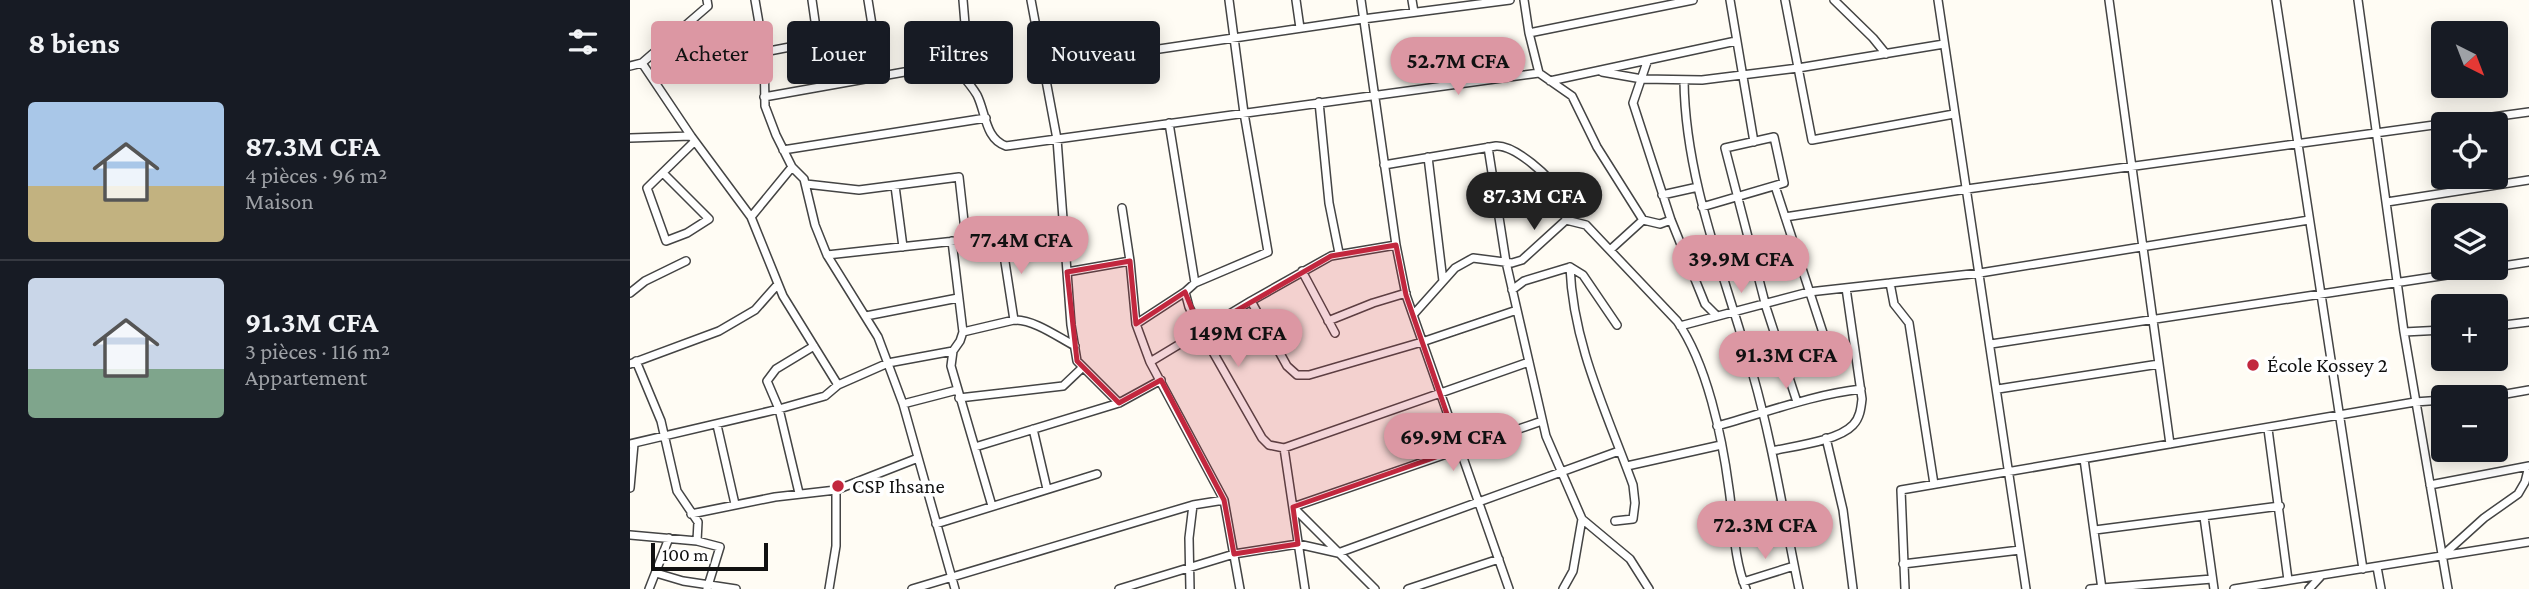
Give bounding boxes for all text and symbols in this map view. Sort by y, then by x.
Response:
chip: Acheter [651,21,773,84]
chip: Louer [787,21,890,84]
chip: Filtres [904,21,1013,84]
chip: Nouveau [1027,21,1160,84]
north arrow [2431,21,2508,98]
map controls [2431,21,2508,462]
icon: filters [564,23,602,61]
text: 8 biens [28,26,120,59]
pin: 52.7M CFA [1378,38,1538,97]
text: 52.7M CFA [1406,47,1510,73]
button: locate [2431,112,2508,189]
text: 87.3M CFA [245,129,380,162]
icon: home [84,130,168,214]
text: 4 pièces · 96 m² [245,162,387,188]
pin: 87.3M CFA [1454,173,1614,232]
text: 87.3M CFA [1482,182,1586,208]
text: Maison [245,188,314,214]
button: layers [2431,203,2508,280]
pin: 77.4M CFA [941,216,1101,276]
text: 77.4M CFA [970,226,1072,252]
pin: 39.9M CFA [1661,236,1821,295]
text: 39.9M CFA [1688,245,1794,271]
button: + [2431,294,2508,371]
text: 91.3M CFA [245,305,378,338]
icon: home [84,306,168,390]
pin: 149M CFA [1166,310,1310,369]
text: 149M CFA [1190,319,1286,345]
pin: 91.3M CFA [1706,332,1866,391]
text: 3 pièces · 116 m² [245,338,390,364]
text: 91.3M CFA [1735,341,1837,367]
place label: École Kossey 2 [2267,353,2388,377]
marker: École Kossey 2 [2245,357,2261,373]
text: Appartement [245,364,367,390]
button: − [2431,385,2508,462]
pin: 69.9M CFA [1373,414,1533,473]
text: 69.9M CFA [1400,423,1506,449]
place label: CSP Ihsane [852,474,945,498]
marker: CSP Ihsane [830,478,846,494]
pin: 72.3M CFA [1685,502,1845,561]
text: 72.3M CFA [1713,511,1817,537]
scale bar [651,540,768,572]
text: 100 m [662,544,709,565]

